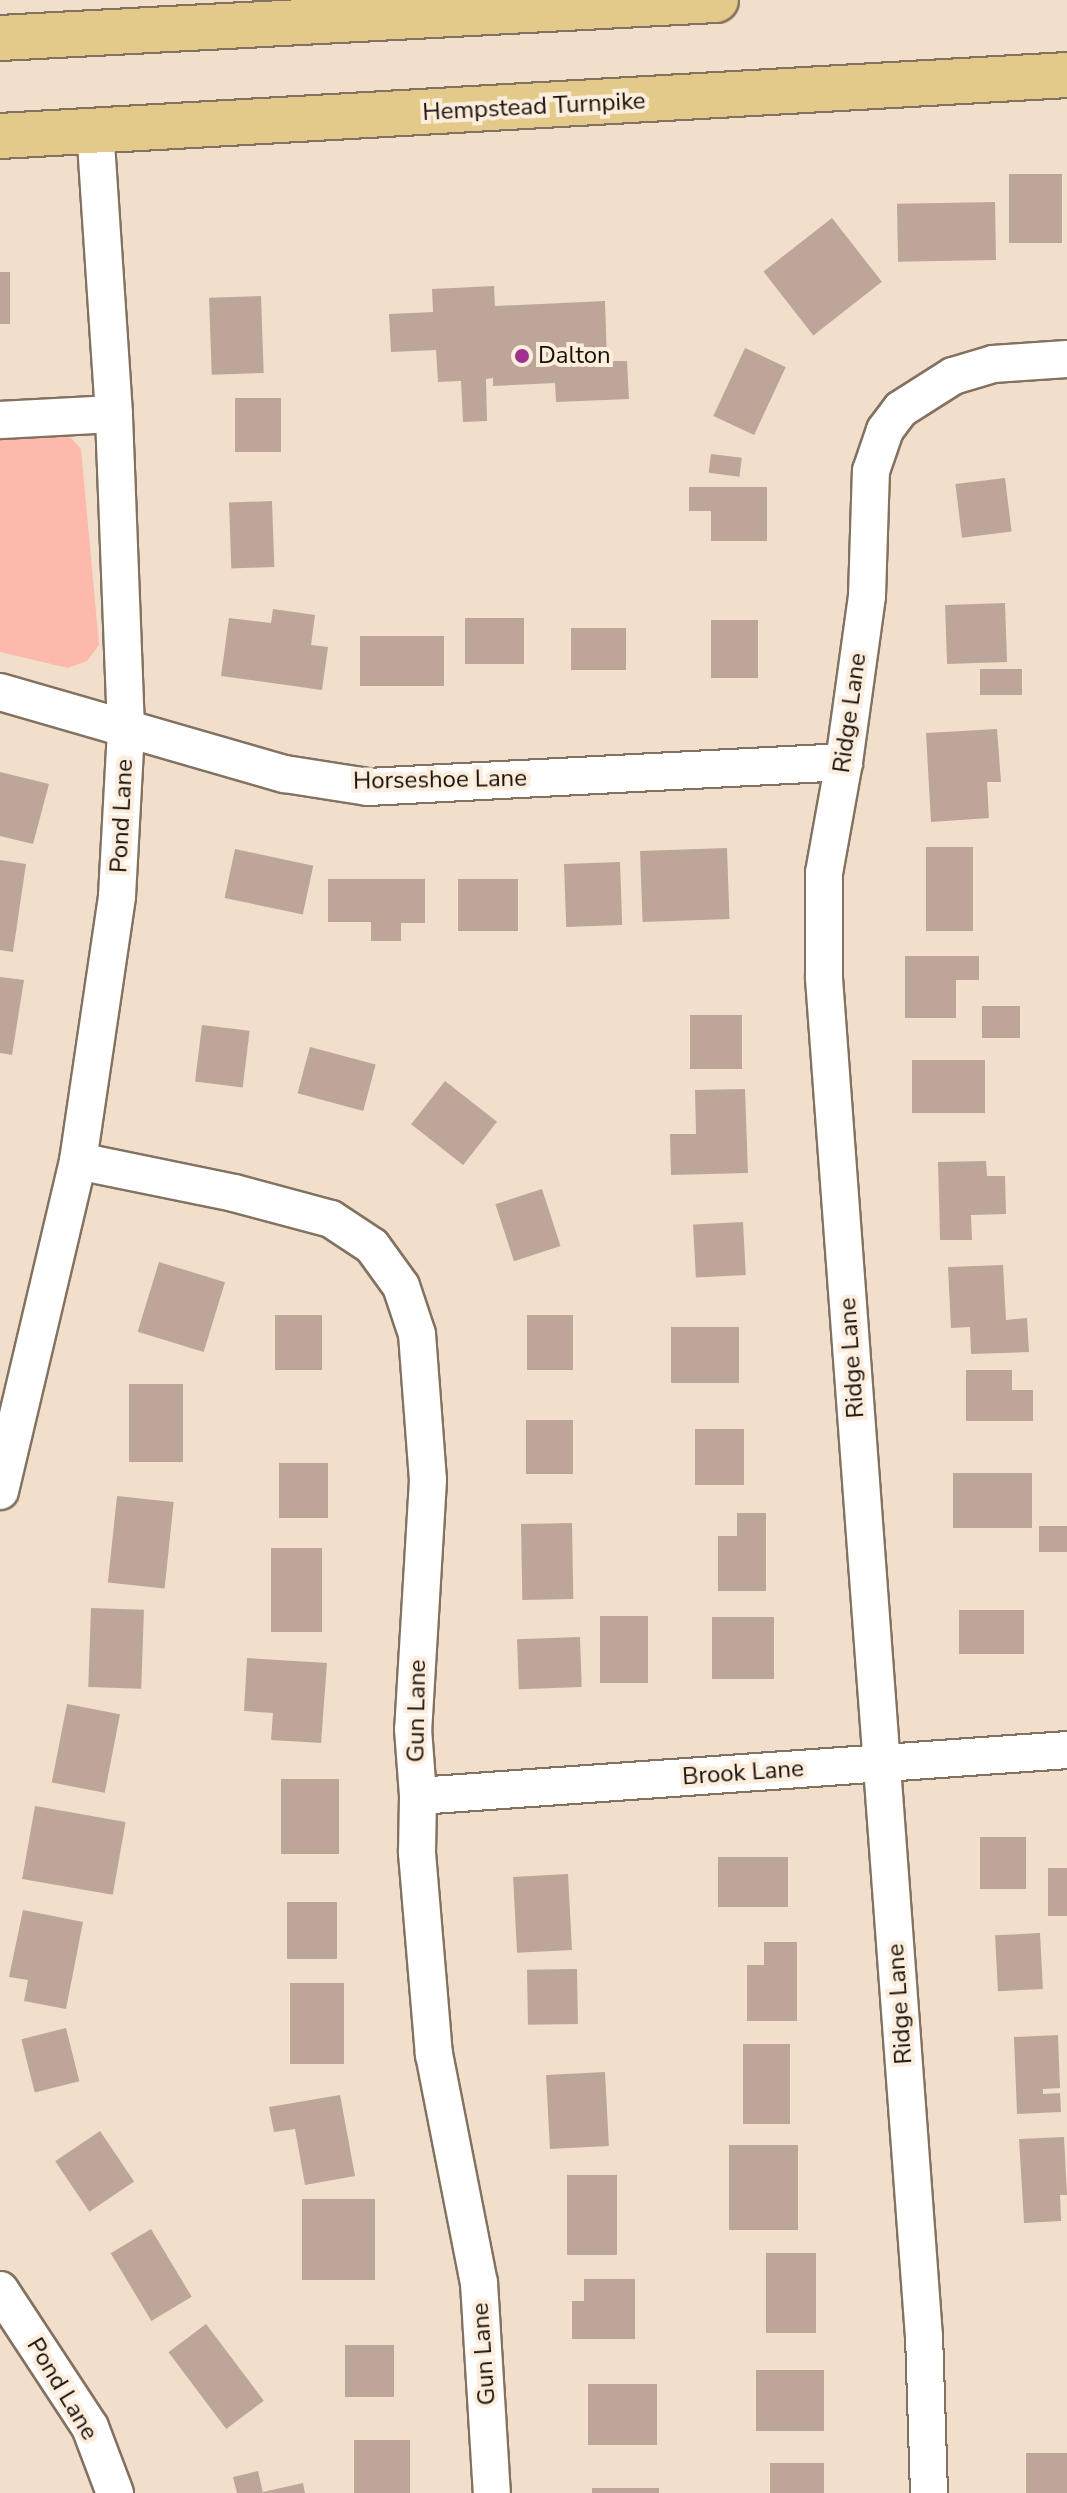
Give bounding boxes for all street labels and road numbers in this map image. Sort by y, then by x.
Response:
street label: Hempstead Turnpike [422,87,646,127]
street label: Ridge Lane [827,651,873,775]
street label: Pond Lane [105,758,139,874]
street label: Horseshoe Lane [353,764,527,796]
street label: Ridge Lane [833,1297,871,1419]
street label: Gun Lane [402,1659,432,1763]
street label: Brook Lane [681,1754,805,1792]
street label: Ridge Lane [881,1943,919,2065]
street label: Gun Lane [466,2302,502,2406]
street label: Pond Lane [20,2333,104,2445]

